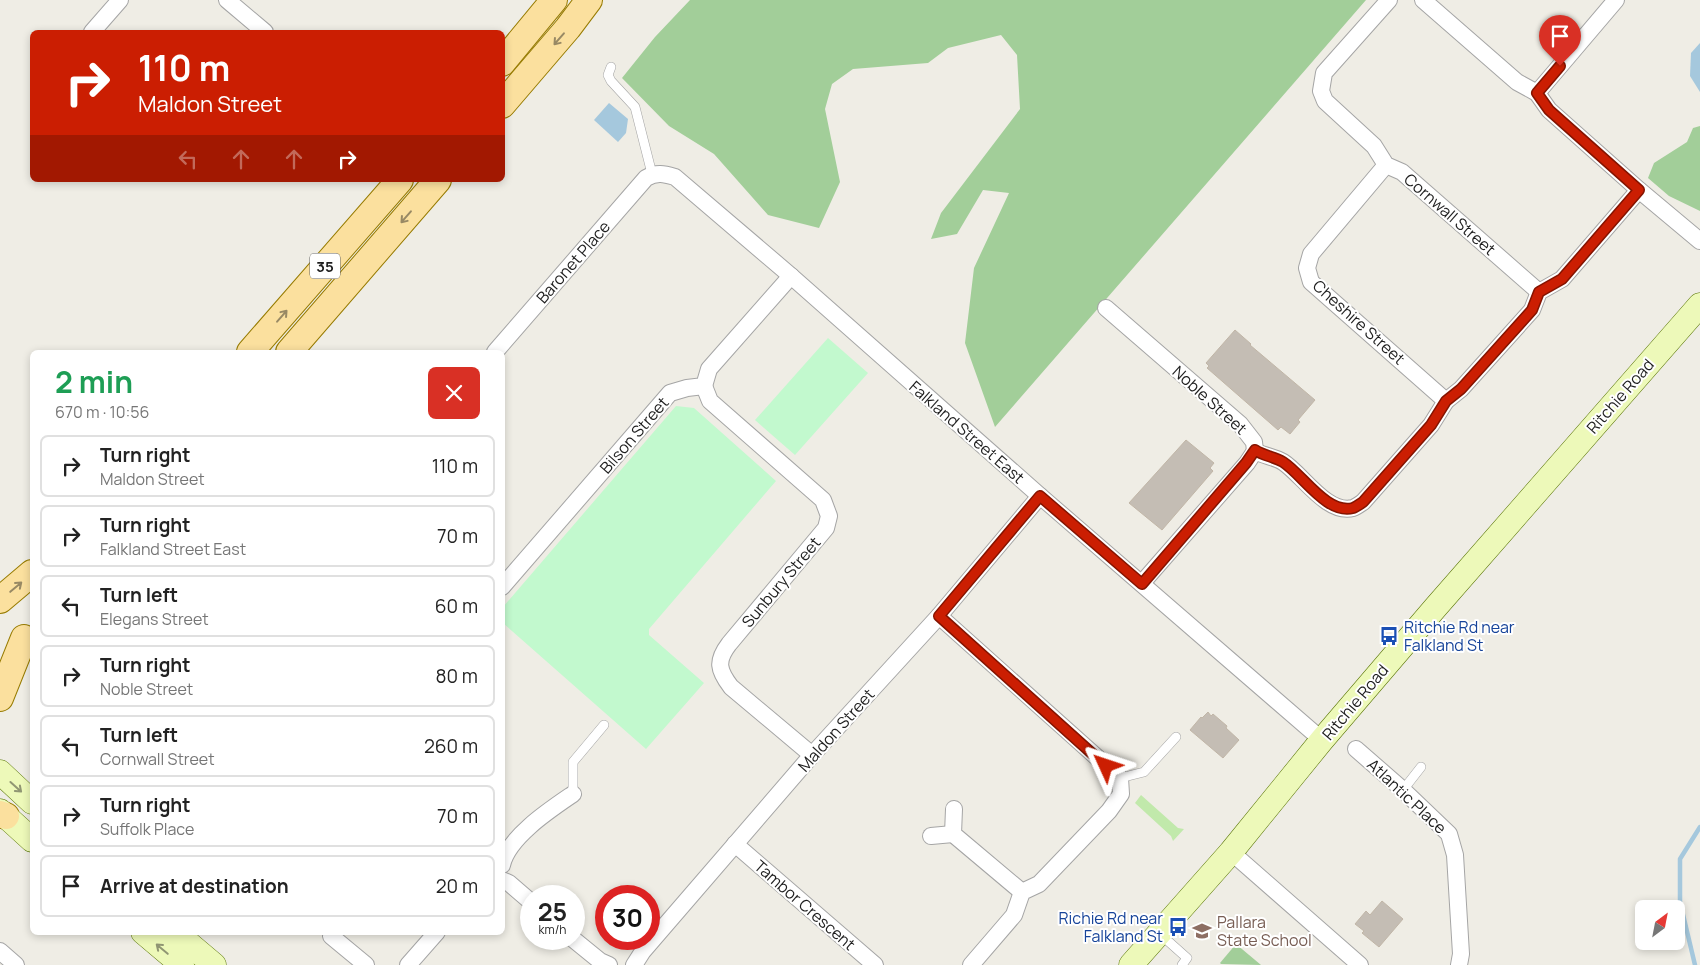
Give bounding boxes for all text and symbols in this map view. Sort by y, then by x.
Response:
pin [1539,15,1581,66]
icon: arrive [1546,22,1574,50]
one-way arrow [554,32,565,45]
text: 110 m [138,44,230,92]
icon: right [55,50,120,115]
text: Maldon Street [138,89,282,119]
icon: left [174,145,202,173]
icon: ahead [227,145,255,173]
icon: ahead [280,145,308,173]
icon: right [333,145,361,173]
street label: Cornwall Street [1400,168,1500,260]
one-way arrow [400,210,412,223]
street label: Baronet Place [531,216,615,308]
road number: 35 [310,254,340,278]
street label: Cheshire Street [1308,275,1410,369]
one-way arrow [276,309,287,322]
street label: Ritchie Road [1581,354,1659,438]
text: 2 min [55,361,133,402]
street label: Noble Street [1168,361,1252,439]
button: close [428,367,480,419]
street label: Falkland Street East [905,376,1029,488]
street label: Bilson Street [595,392,673,478]
text: 670 m · 10:56 [55,401,149,423]
text: Turn right [100,442,190,468]
icon: right [57,452,85,480]
text: 110 m [432,453,478,479]
text: Maldon Street [100,468,205,490]
text: Turn right [100,512,190,538]
icon: right [57,522,85,550]
text: 70 m [437,523,478,549]
street label: Sunbury Street [737,532,825,632]
text: Falkland Street East [100,538,246,560]
one-way arrow [10,581,23,592]
text: Turn left [100,582,178,608]
icon: left [57,592,85,620]
text: 60 m [435,593,478,619]
text: Elegans Street [100,608,209,630]
place label: Ritchie Rd near Falkland St [1404,616,1515,656]
bus stop icon: Ritchie Rd near Falkland St [1378,625,1400,647]
text: Turn right [100,652,190,678]
street label: Ritchie Road [1317,660,1393,744]
icon: right [57,662,85,690]
text: 80 m [435,663,478,689]
text: Noble Street [100,678,193,700]
street label: Maldon Street [793,684,879,776]
text: Turn left [100,722,178,748]
icon: left [57,732,85,760]
text: 260 m [424,733,478,759]
position arrow [1079,739,1131,791]
text: Cornwall Street [100,748,215,770]
street label: Atlantic Place [1363,754,1451,838]
one-way arrow [10,781,23,793]
text: Turn right [100,792,190,818]
icon: right [57,802,85,830]
text: 70 m [437,803,478,829]
text: Suffolk Place [100,818,194,840]
street label: Tambor Crescent [750,855,860,955]
icon: arrive [57,872,85,900]
text: Arrive at destination [100,873,289,899]
text: 20 m [436,873,478,899]
speed limit sign: 30 [595,885,660,950]
text: 25 [538,894,567,929]
north arrow [1635,900,1685,950]
map controls [1635,900,1685,950]
place label: Richie Rd near Falkland St [1058,907,1163,947]
place label: Pallara State School [1217,911,1312,951]
bus stop icon: Richie Rd near Falkland St [1167,916,1189,938]
school or university icon: Pallara State School [1191,920,1213,942]
text: km/h [539,921,566,938]
one-way arrow [156,943,169,954]

